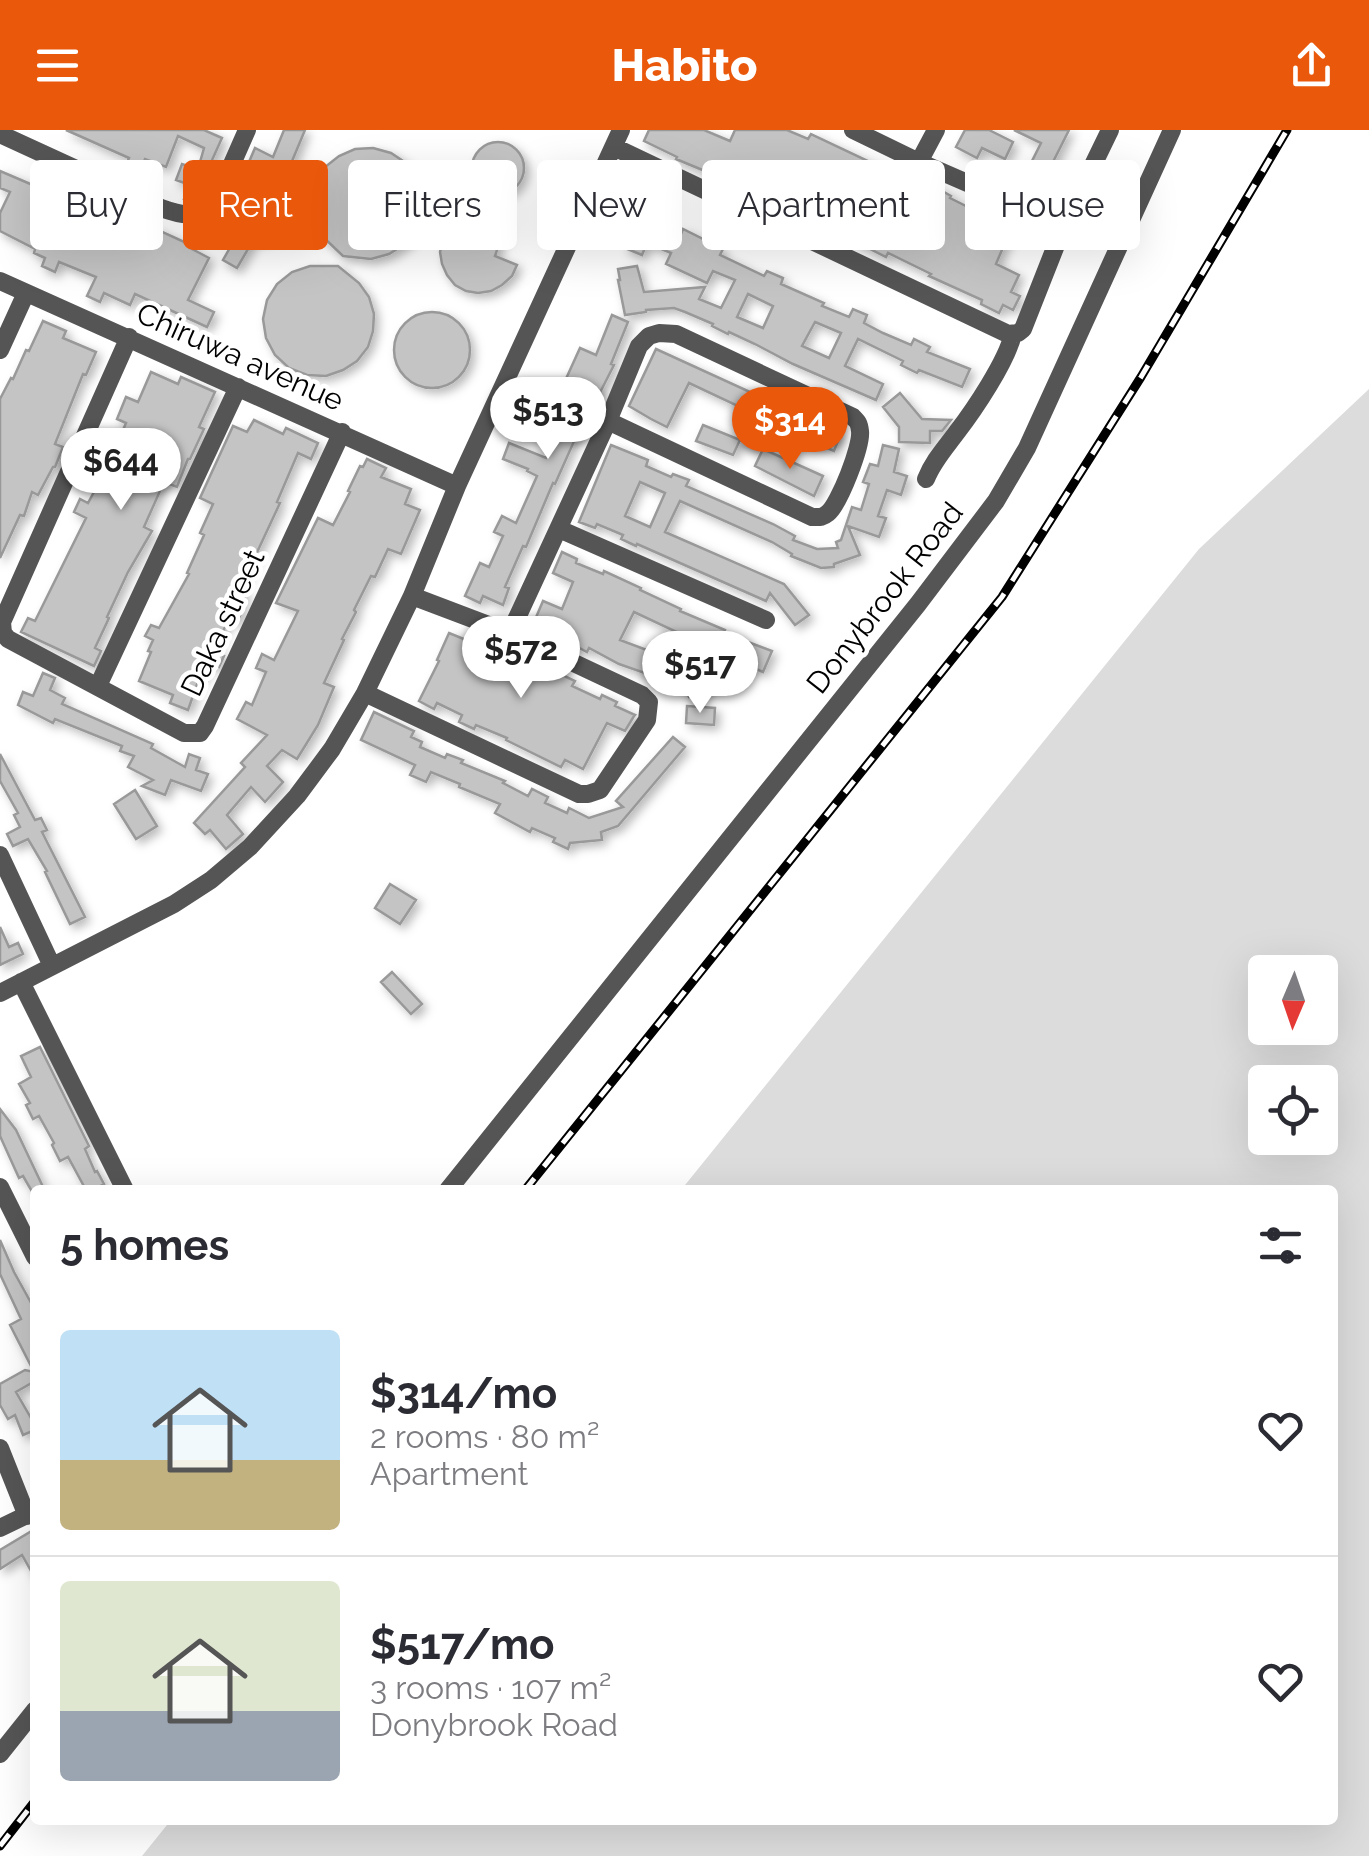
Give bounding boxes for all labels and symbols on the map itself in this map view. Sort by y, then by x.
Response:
street label: Chiruwa avenue [131,295,349,418]
pin: $513 [489,377,607,462]
pin: $314 [731,387,849,472]
pin: $644 [62,428,180,513]
street label: Donybrook Road [799,495,970,700]
street label: Daka street [173,544,272,701]
pin: $572 [462,616,580,701]
pin: $517 [641,631,759,716]
north arrow [1248,955,1338,1045]

